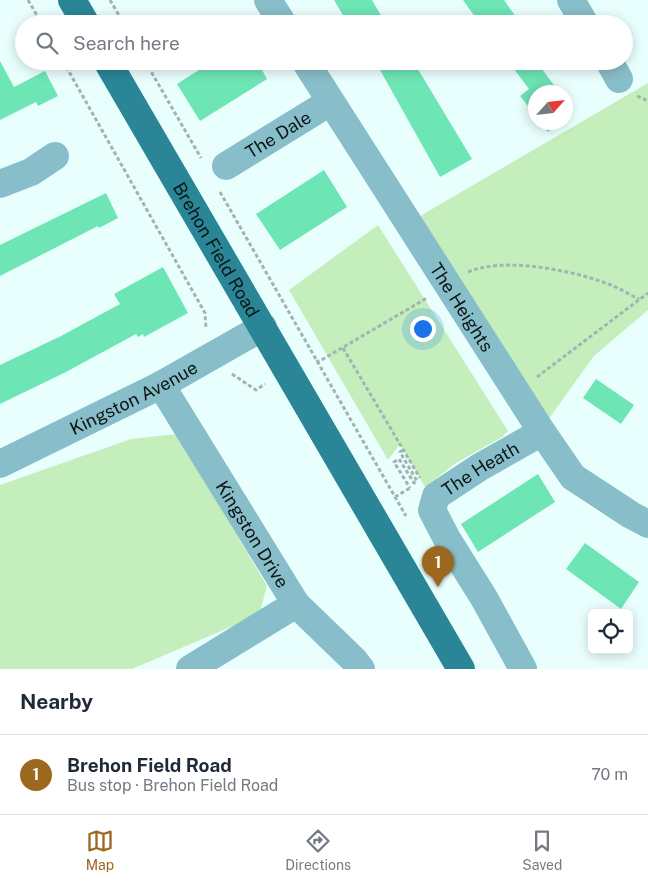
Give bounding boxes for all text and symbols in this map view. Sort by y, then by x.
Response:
search box [15,15,633,70]
icon: search [33,29,61,57]
text: Search here [73,32,180,54]
north arrow [528,85,573,130]
street label: The Dale [241,106,315,162]
street label: Brehon Field Road [169,178,264,321]
street label: The Heights [426,259,498,355]
your location [410,316,436,342]
street label: Kingston Avenue [66,356,201,439]
street label: The Heath [438,437,522,500]
street label: Kingston Drive [212,477,294,591]
pin: 1 [422,546,454,587]
map controls [588,609,633,654]
button: locate [588,609,633,654]
text: Nearby [20,689,93,714]
text: Brehon Field Road [67,754,232,776]
text: 1 [33,765,39,784]
text: 70 m [591,765,628,784]
text: Bus stop · Brehon Field Road [67,776,278,795]
tab: Map [86,827,114,873]
tab: Directions [285,827,351,873]
tab: Saved [522,827,562,873]

